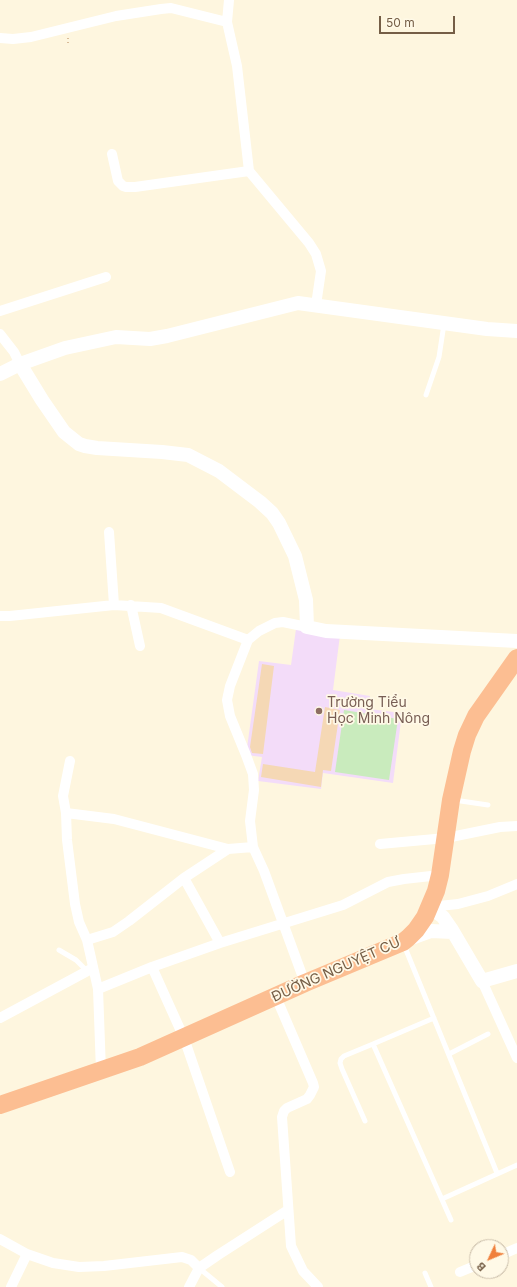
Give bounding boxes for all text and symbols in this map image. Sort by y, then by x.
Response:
scale bar [381,8,457,34]
text: 50 m [386,15,415,30]
place label: Trường Tiểu Học Minh Nông [327,695,430,728]
marker: Trường Tiểu Học Minh Nông [314,706,324,716]
street label: ĐƯỜNG NGUYỆT CƯ [269,934,403,1006]
north arrow [469,1239,509,1279]
text: B [474,1259,489,1274]

